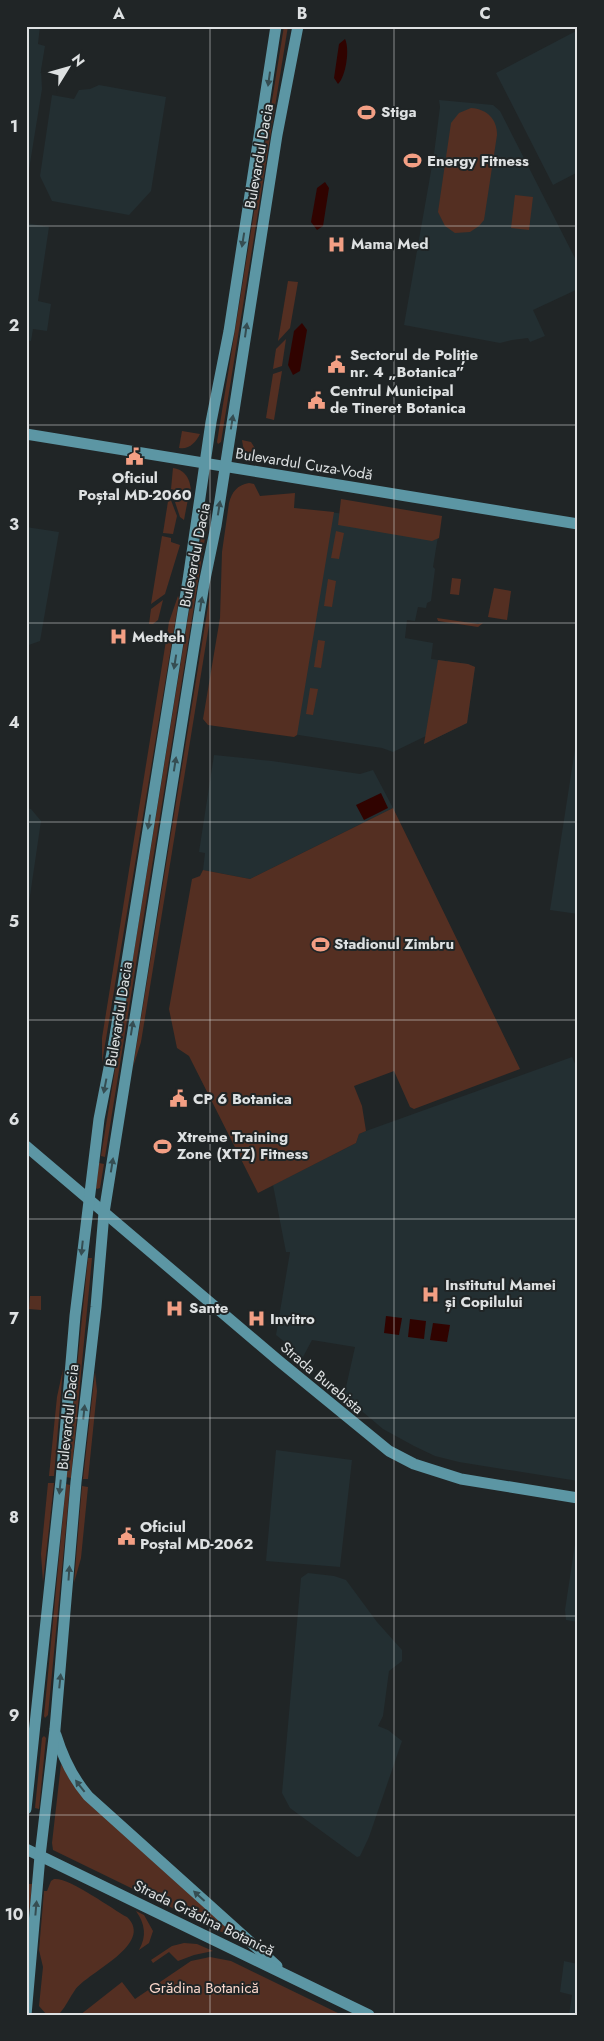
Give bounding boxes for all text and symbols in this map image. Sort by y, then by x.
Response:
text: A [112,2,125,25]
text: B [297,2,307,25]
text: C [479,2,491,25]
north arrow [42,42,92,92]
text: N [67,50,90,71]
one-way arrow [264,72,272,88]
place label: Stiga [381,101,417,123]
street label: Bulevardul Dacia [239,102,279,210]
sports icon: Stiga [357,102,377,122]
text: 1 [10,115,18,138]
place label: Energy Fitness [427,150,529,172]
sports icon: Energy Fitness [403,151,423,171]
one-way arrow [239,232,247,248]
place label: Mama Med [351,233,429,255]
hospital icon: Mama Med [327,234,347,254]
text: 2 [9,314,19,337]
one-way arrow [242,322,250,338]
place label: Sectorul de Poliție nr. 4 „Botanica” [350,344,479,383]
public building icon: Sectorul de Poliție nr. 4 „Botanica” [326,354,346,374]
place label: Centrul Municipal de Tineret Botanica [330,380,466,419]
public building icon: Centrul Municipal de Tineret Botanica [306,390,326,410]
one-way arrow [229,414,237,430]
street label: Bulevardul Cuza-Vodă [234,442,374,486]
public building icon: Oficiul Poștal MD-2060 [125,447,145,467]
place label: Oficiul Poștal MD-2060 [78,467,192,506]
one-way arrow [216,499,224,515]
street label: Bulevardul Dacia [174,501,216,609]
text: 3 [9,513,19,536]
one-way arrow [197,595,205,611]
place label: Medteh [132,626,185,648]
hospital icon: Medteh [108,627,128,647]
one-way arrow [171,654,179,670]
text: 4 [8,711,20,734]
one-way arrow [171,756,179,772]
one-way arrow [145,814,153,830]
text: 5 [9,910,19,933]
place label: Stadionul Zimbru [334,933,454,955]
sports icon: Stadionul Zimbru [310,934,330,954]
street label: Bulevardul Dacia [100,960,138,1068]
one-way arrow [129,1020,137,1036]
one-way arrow [101,1078,109,1093]
place label: CP 6 Botanica [193,1088,292,1110]
public building icon: CP 6 Botanica [169,1089,189,1109]
text: 6 [9,1108,19,1131]
place label: Xtreme Training Zone (XTZ) Fitness [177,1126,308,1165]
sports icon: Xtreme Training Zone (XTZ) Fitness [153,1136,173,1156]
one-way arrow [108,1157,116,1173]
one-way arrow [78,1241,86,1257]
place label: Institutul Mamei și Copilului [445,1274,556,1313]
hospital icon: Institutul Mamei și Copilului [421,1284,441,1304]
place label: Sante [189,1297,229,1319]
hospital icon: Sante [165,1298,185,1318]
text: 7 [9,1307,19,1330]
place label: Invitro [270,1308,315,1330]
hospital icon: Invitro [246,1309,266,1329]
street label: Strada Burebista [276,1337,368,1419]
street label: Bulevardul Dacia [52,1363,84,1471]
one-way arrow [80,1403,88,1419]
one-way arrow [56,1479,64,1495]
text: 8 [9,1506,19,1529]
place label: Oficiul Poștal MD-2062 [140,1516,253,1555]
public building icon: Oficiul Poștal MD-2062 [116,1526,136,1546]
one-way arrow [65,1565,73,1581]
one-way arrow [56,1673,64,1689]
text: 9 [9,1704,19,1727]
one-way arrow [75,1779,85,1793]
street label: Strada Grădina Botanică [130,1874,278,1962]
one-way arrow [194,1890,206,1902]
one-way arrow [32,1900,40,1916]
text: 10 [5,1903,23,1926]
park label: Grădina Botanică [149,1977,259,1999]

